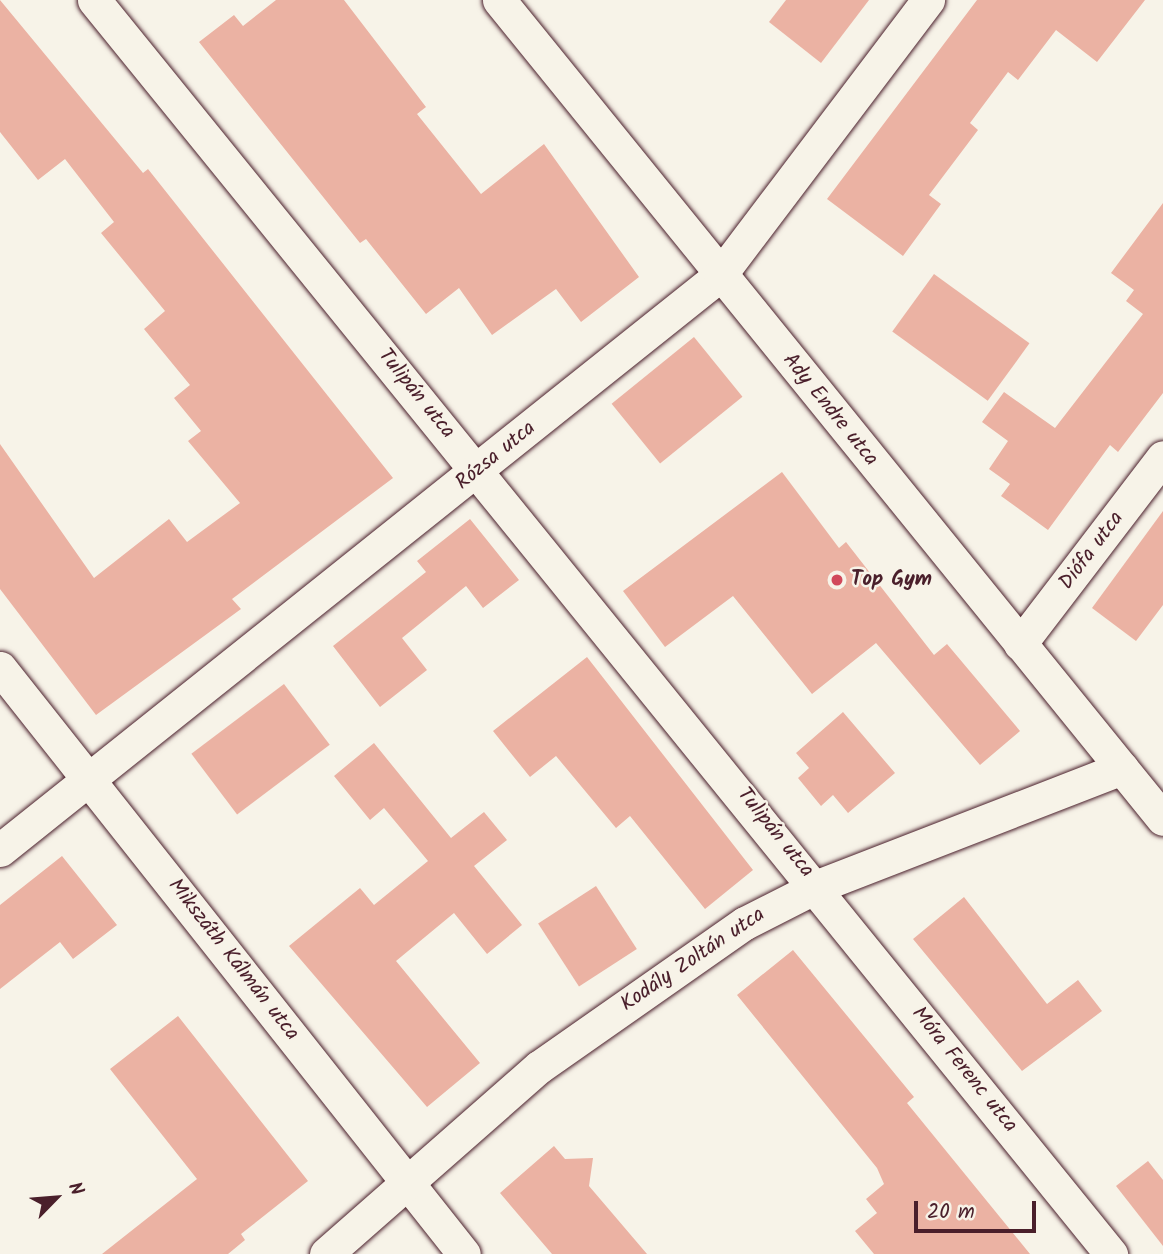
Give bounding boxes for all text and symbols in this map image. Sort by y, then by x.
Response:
street label: Tulipán utca [372,344,460,444]
street label: Ady Endre utca [777,349,883,471]
street label: Rózsa utca [451,416,541,496]
street label: Diófa utca [1054,507,1130,595]
place label: Top Gym [851,567,932,593]
marker: Top Gym [829,572,845,588]
street label: Tulipán utca [731,783,819,883]
street label: Mikszáth Kálmán utca [162,874,304,1046]
street label: Kodály Zoltán utca [616,902,770,1018]
street label: Móra Ferenc utca [906,1002,1022,1138]
north arrow [21,1163,91,1233]
text: N [59,1177,91,1201]
scale bar [918,1188,1040,1232]
text: 20 m [927,1196,975,1229]

